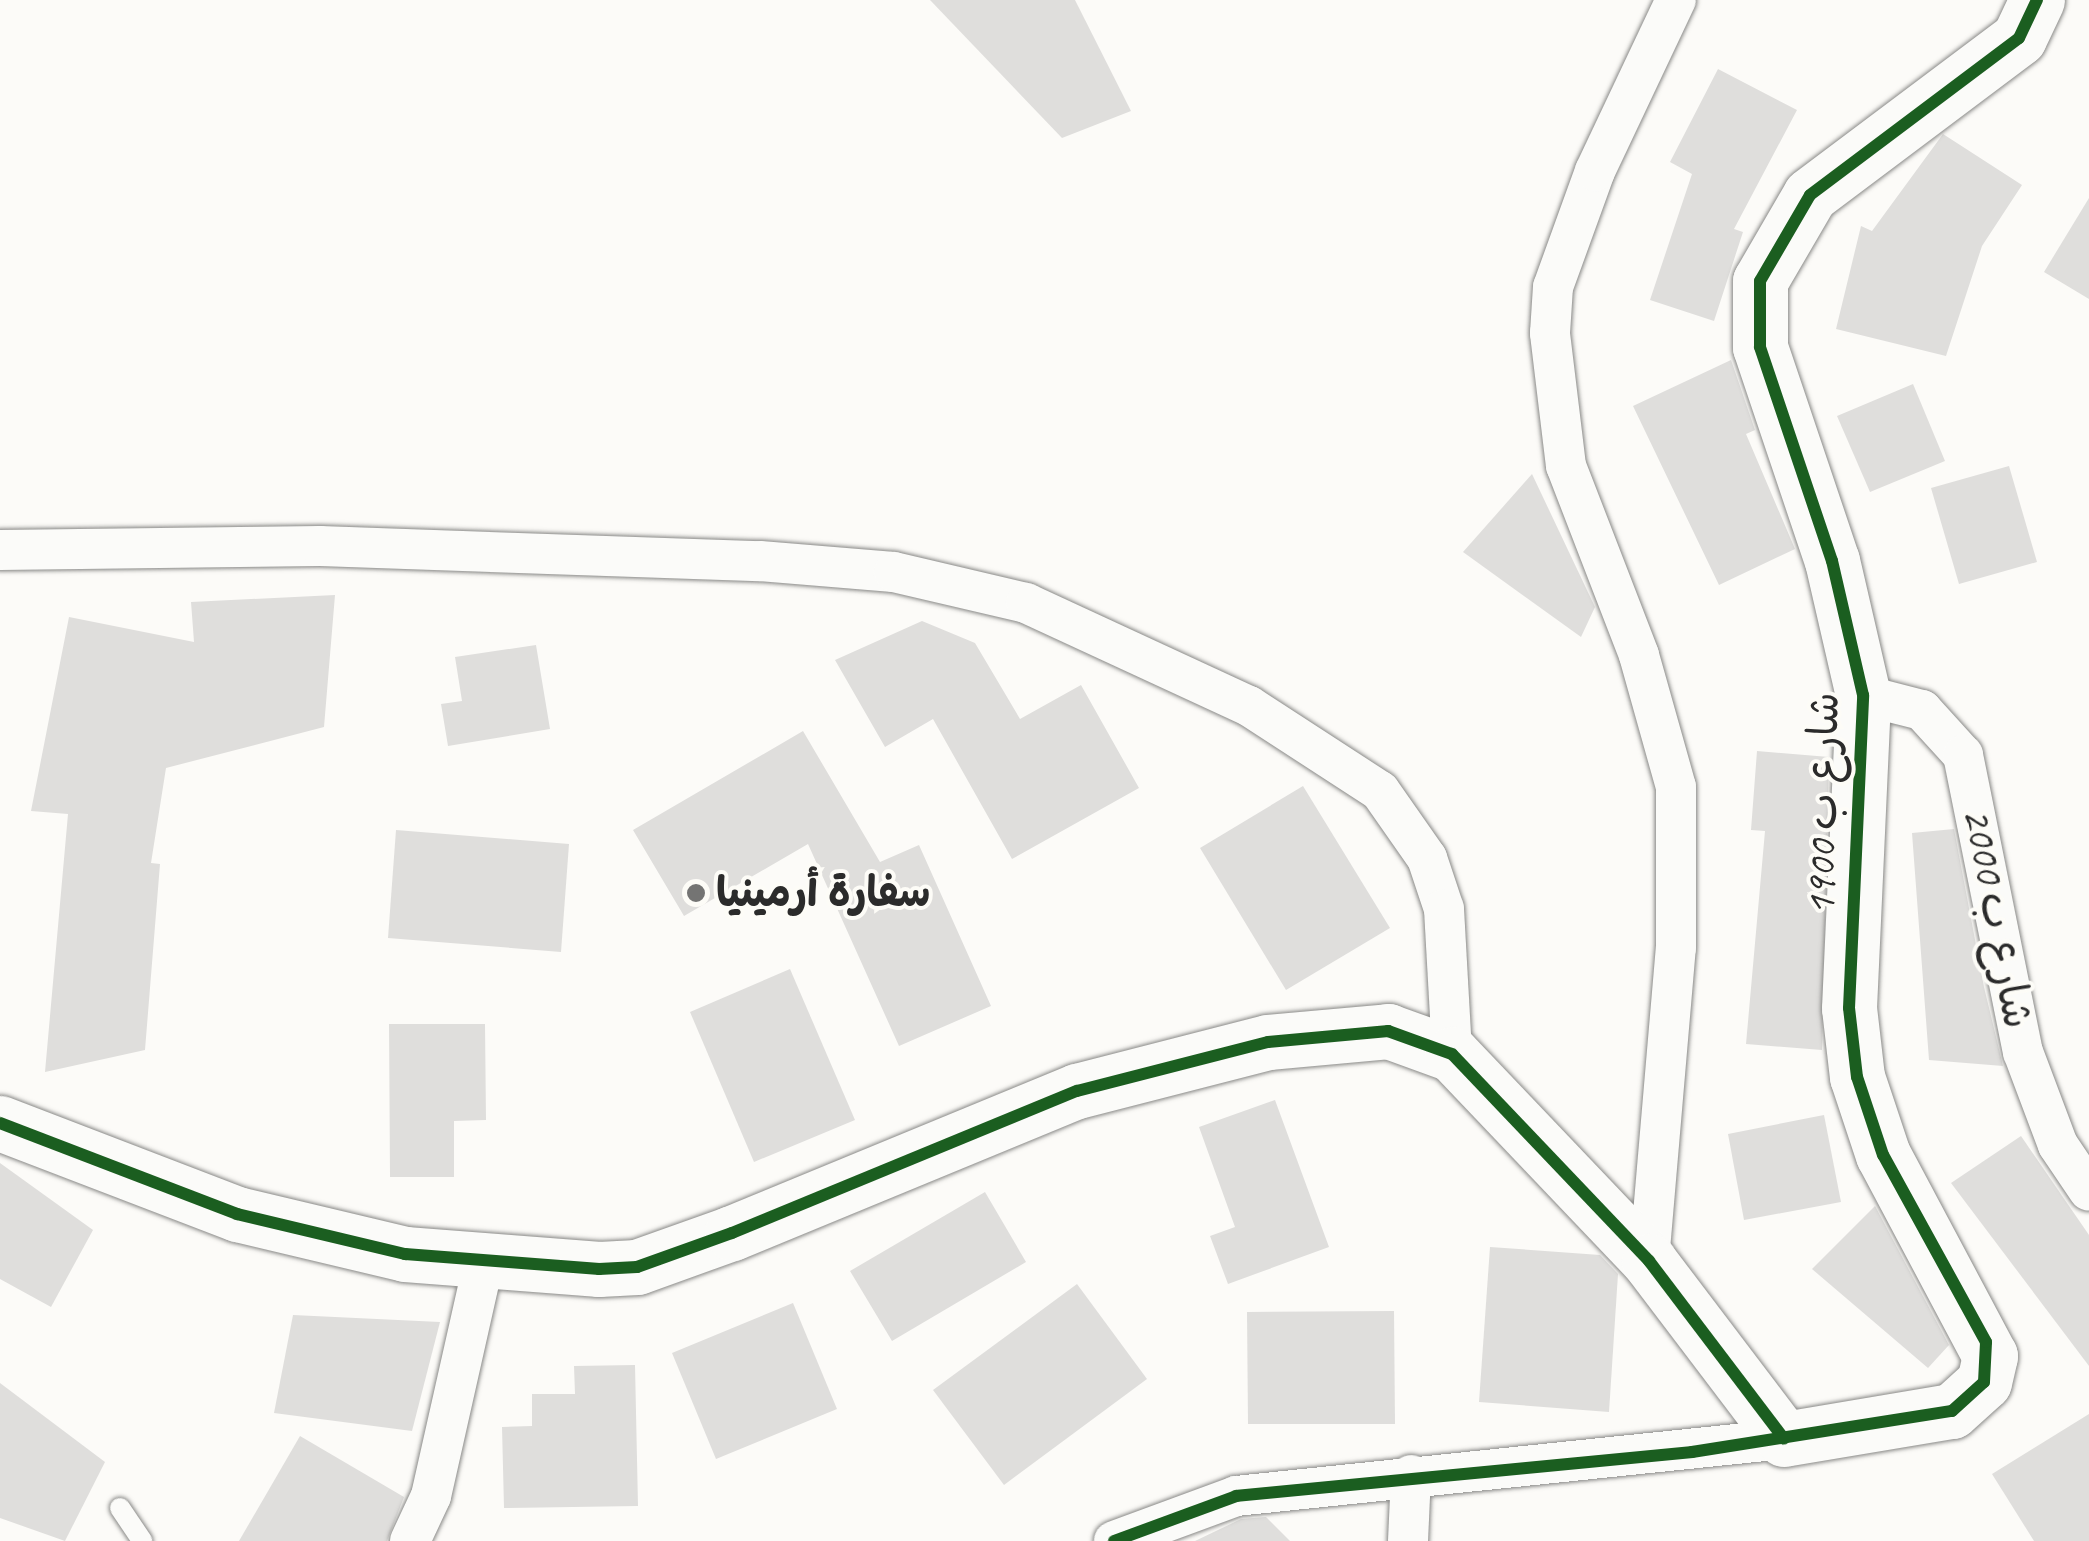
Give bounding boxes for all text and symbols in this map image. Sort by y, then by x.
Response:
street label: شارع ب 1900 [1796,692,1850,916]
street label: شارع ب 2000 [1951,803,2043,1033]
place label: سفارة أرمينيا [716,868,931,918]
marker: سفارة أرمينيا [685,882,707,904]

